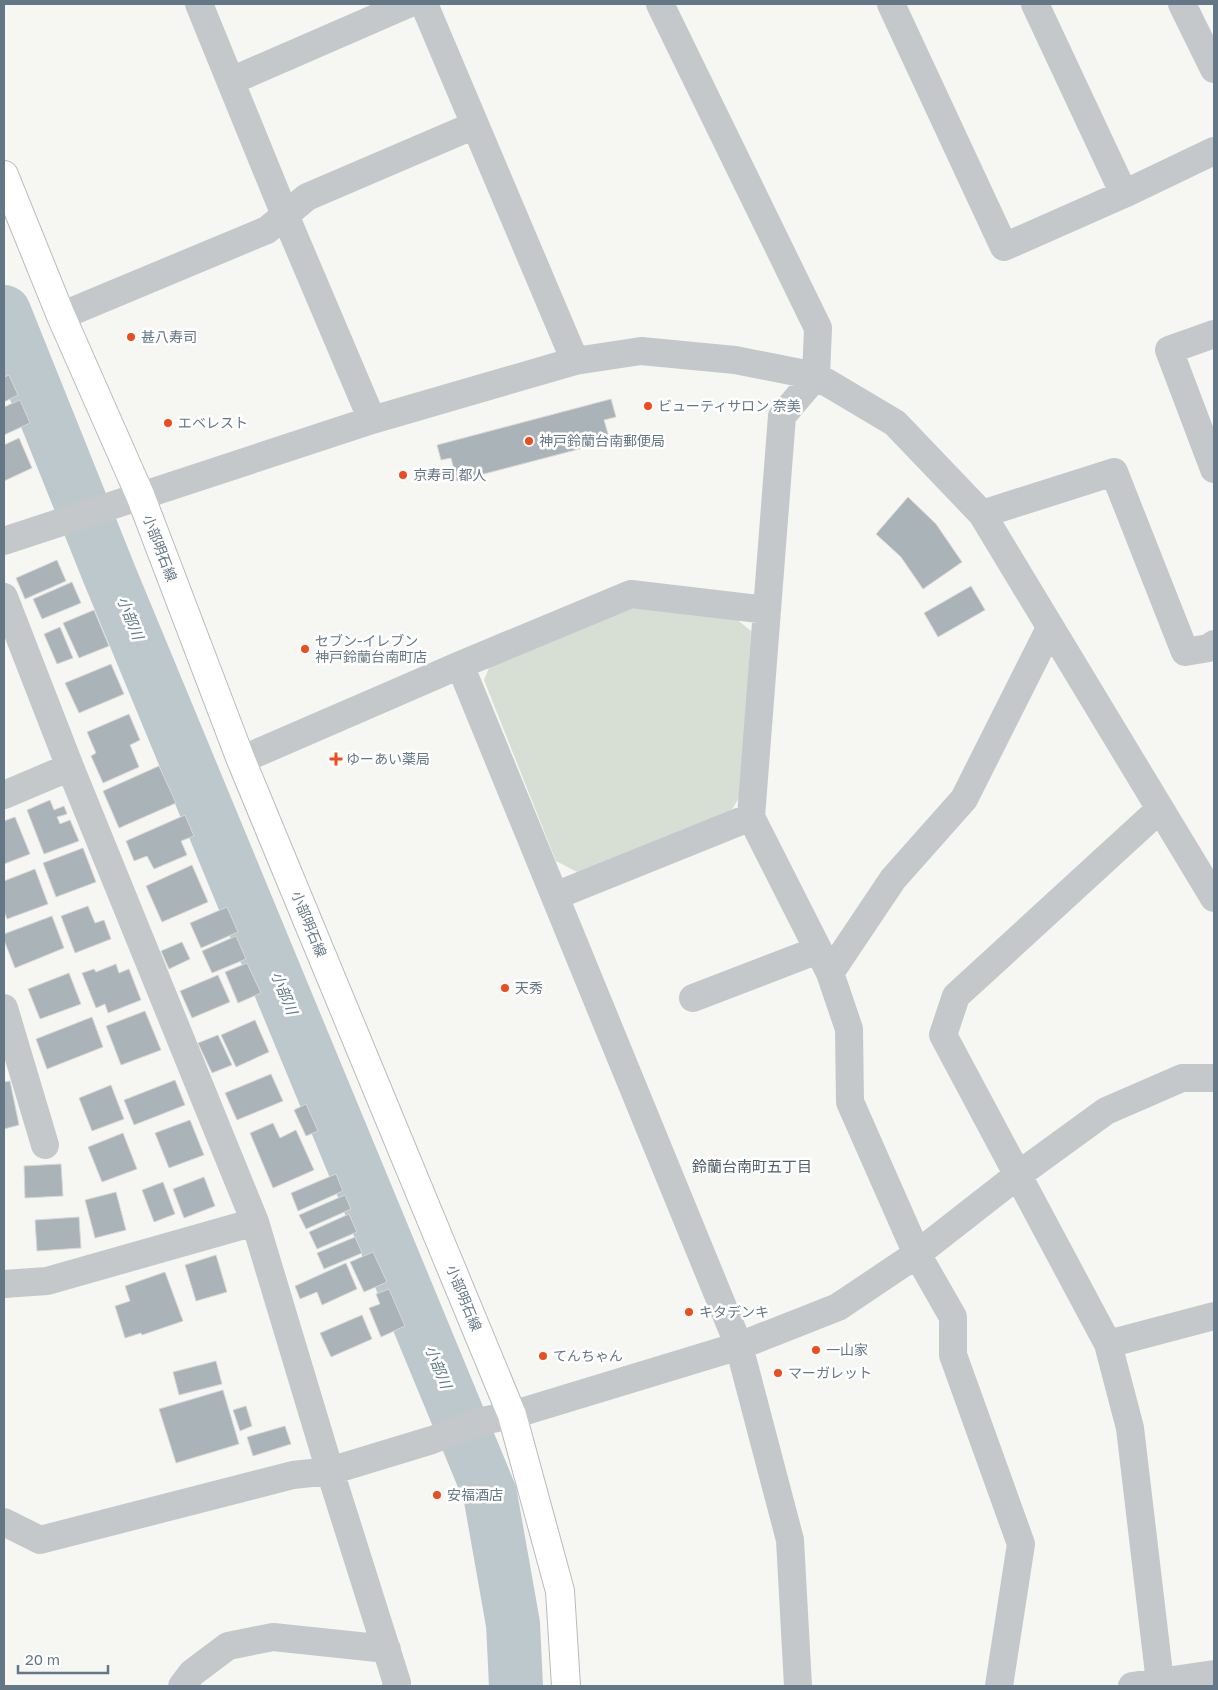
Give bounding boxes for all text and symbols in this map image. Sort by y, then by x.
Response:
place label: 甚八寿司 [141,328,197,345]
marker: 甚八寿司 [125,331,137,343]
place label: ビューティサロン 奈美 [658,397,801,414]
marker: ビューティサロン 奈美 [642,400,654,412]
place label: エベレスト [178,414,248,431]
marker: エベレスト [162,417,174,429]
place label: 神戸鈴蘭台南郵便局 [539,432,665,449]
marker: 神戸鈴蘭台南郵便局 [523,435,535,447]
place label: 京寿司 都人 [413,466,487,483]
marker: 京寿司 都人 [397,469,409,481]
street label: 小部明石線 [140,512,181,584]
water label: 小部川 [114,593,148,644]
place label: セブン-イレブン 神戸鈴蘭台南町店 [315,632,427,665]
marker: セブン-イレブン 神戸鈴蘭台南町店 [299,643,311,655]
place label: ゆーあい薬局 [346,750,430,767]
marker: ゆーあい薬局 [330,753,342,765]
street label: 小部明石線 [288,888,330,959]
water label: 小部川 [268,968,302,1019]
place label: 天秀 [515,979,543,996]
marker: 天秀 [499,982,511,994]
district label: 鈴蘭台南町五丁目 [692,1157,812,1175]
street label: 小部明石線 [443,1262,485,1333]
place label: キタデンキ [699,1303,769,1320]
marker: キタデンキ [683,1306,695,1318]
place label: 一山家 [826,1341,868,1358]
water label: 小部川 [422,1342,456,1393]
marker: 一山家 [810,1344,822,1356]
place label: てんちゃん [553,1347,623,1364]
marker: てんちゃん [537,1350,549,1362]
place label: マーガレット [788,1364,872,1381]
marker: マーガレット [772,1367,784,1379]
place label: 安福酒店 [447,1486,503,1503]
marker: 安福酒店 [431,1489,443,1501]
scale bar [18,1642,108,1674]
text: 20 m [25,1650,60,1668]

